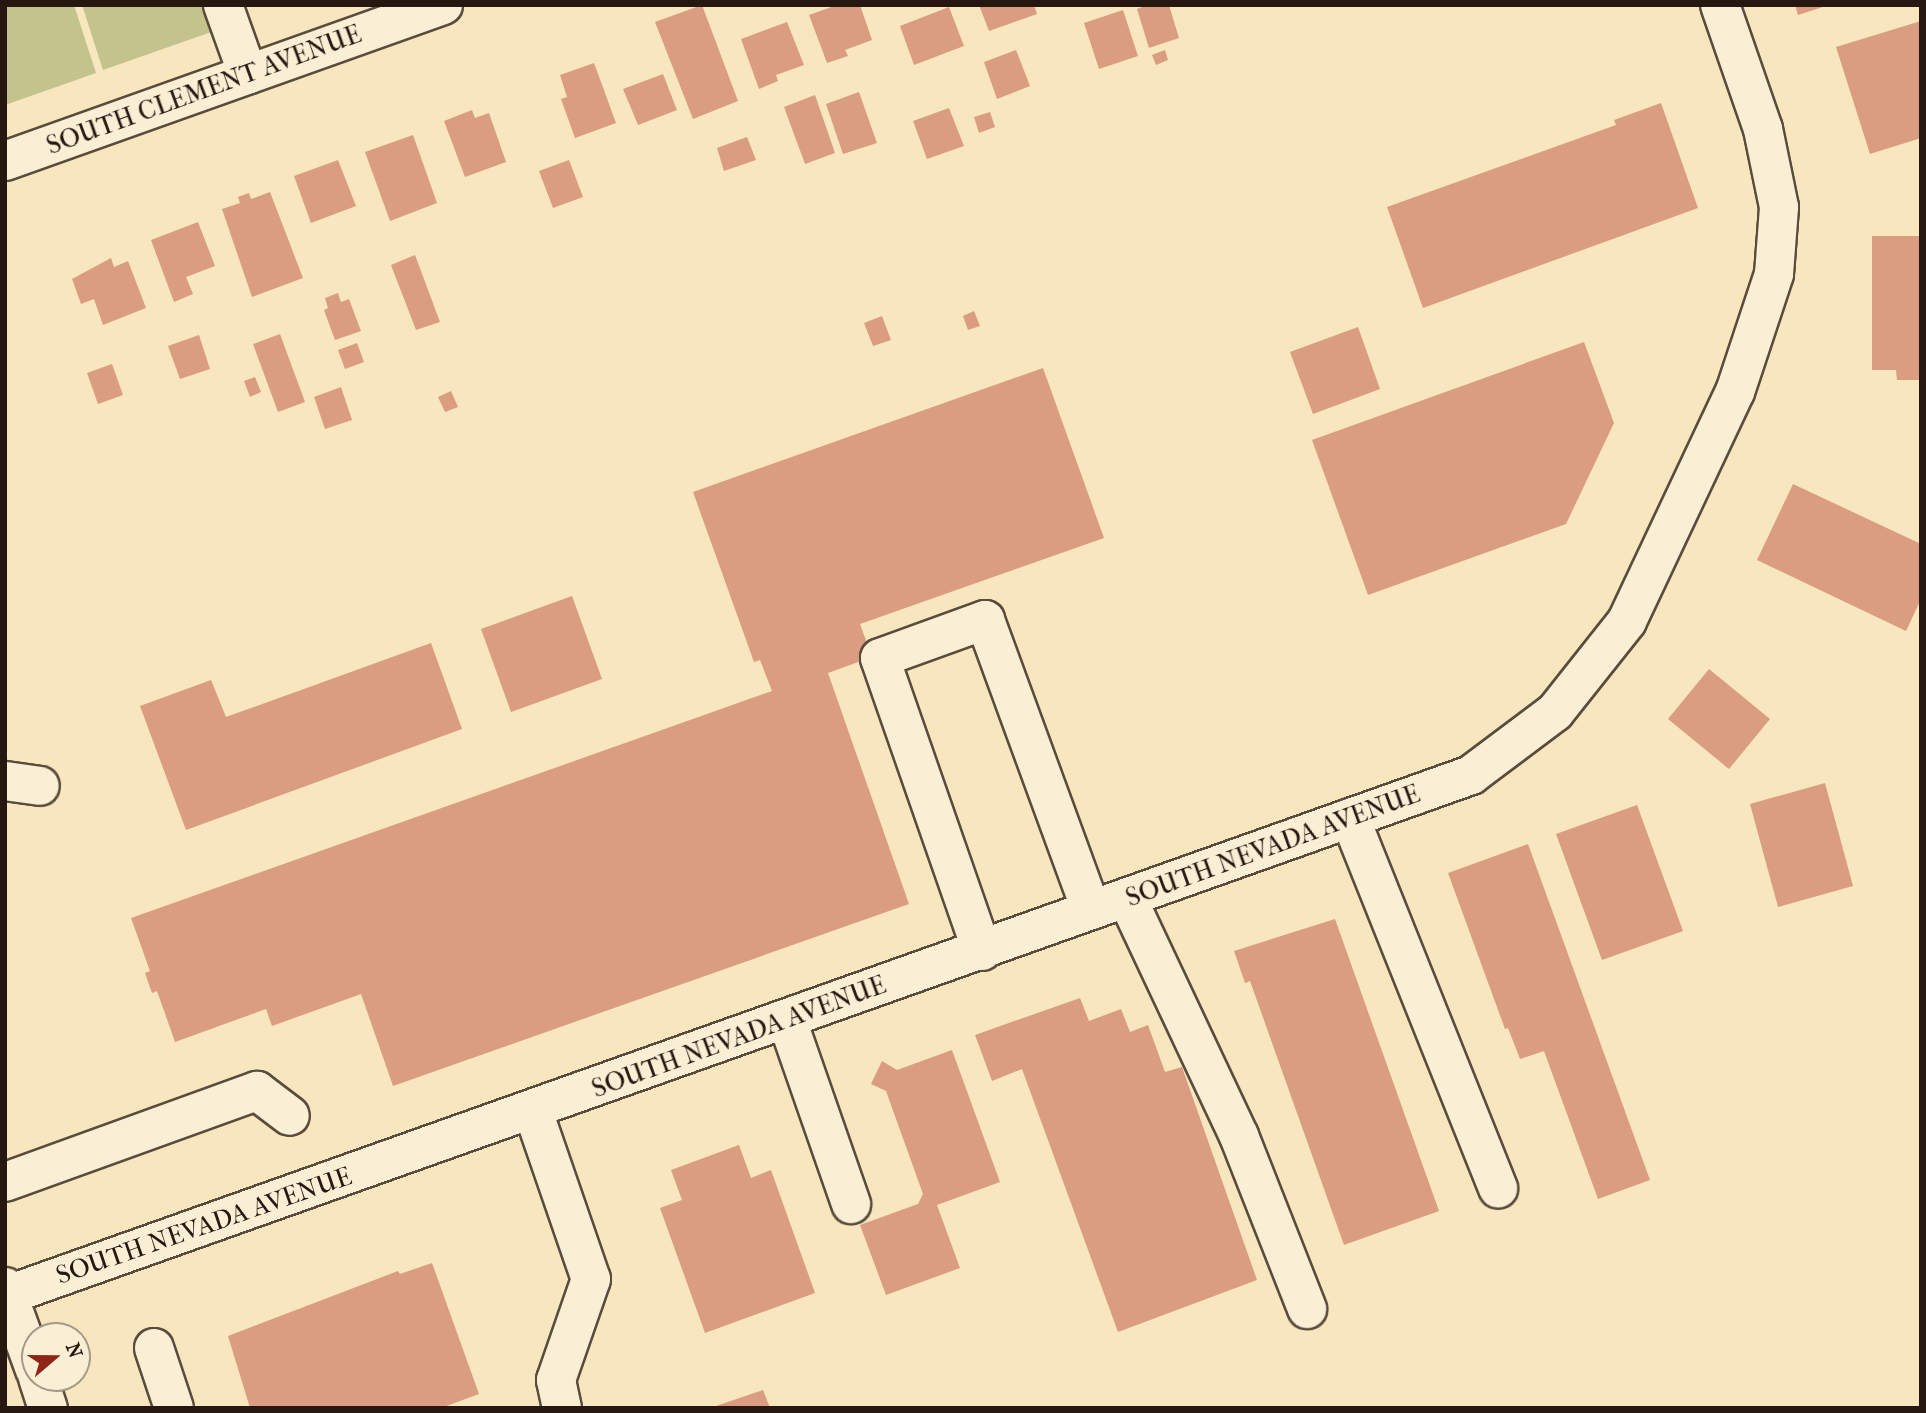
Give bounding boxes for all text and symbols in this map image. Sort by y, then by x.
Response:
street label: SOUTH CLEMENT AVENUE [42,18,366,162]
street label: SOUTH NEVADA AVENUE [1122,778,1424,914]
street label: SOUTH NEVADA AVENUE [588,969,890,1105]
street label: SOUTH NEVADA AVENUE [52,1161,356,1291]
north arrow [21,1322,91,1392]
text: N [61,1340,87,1361]

